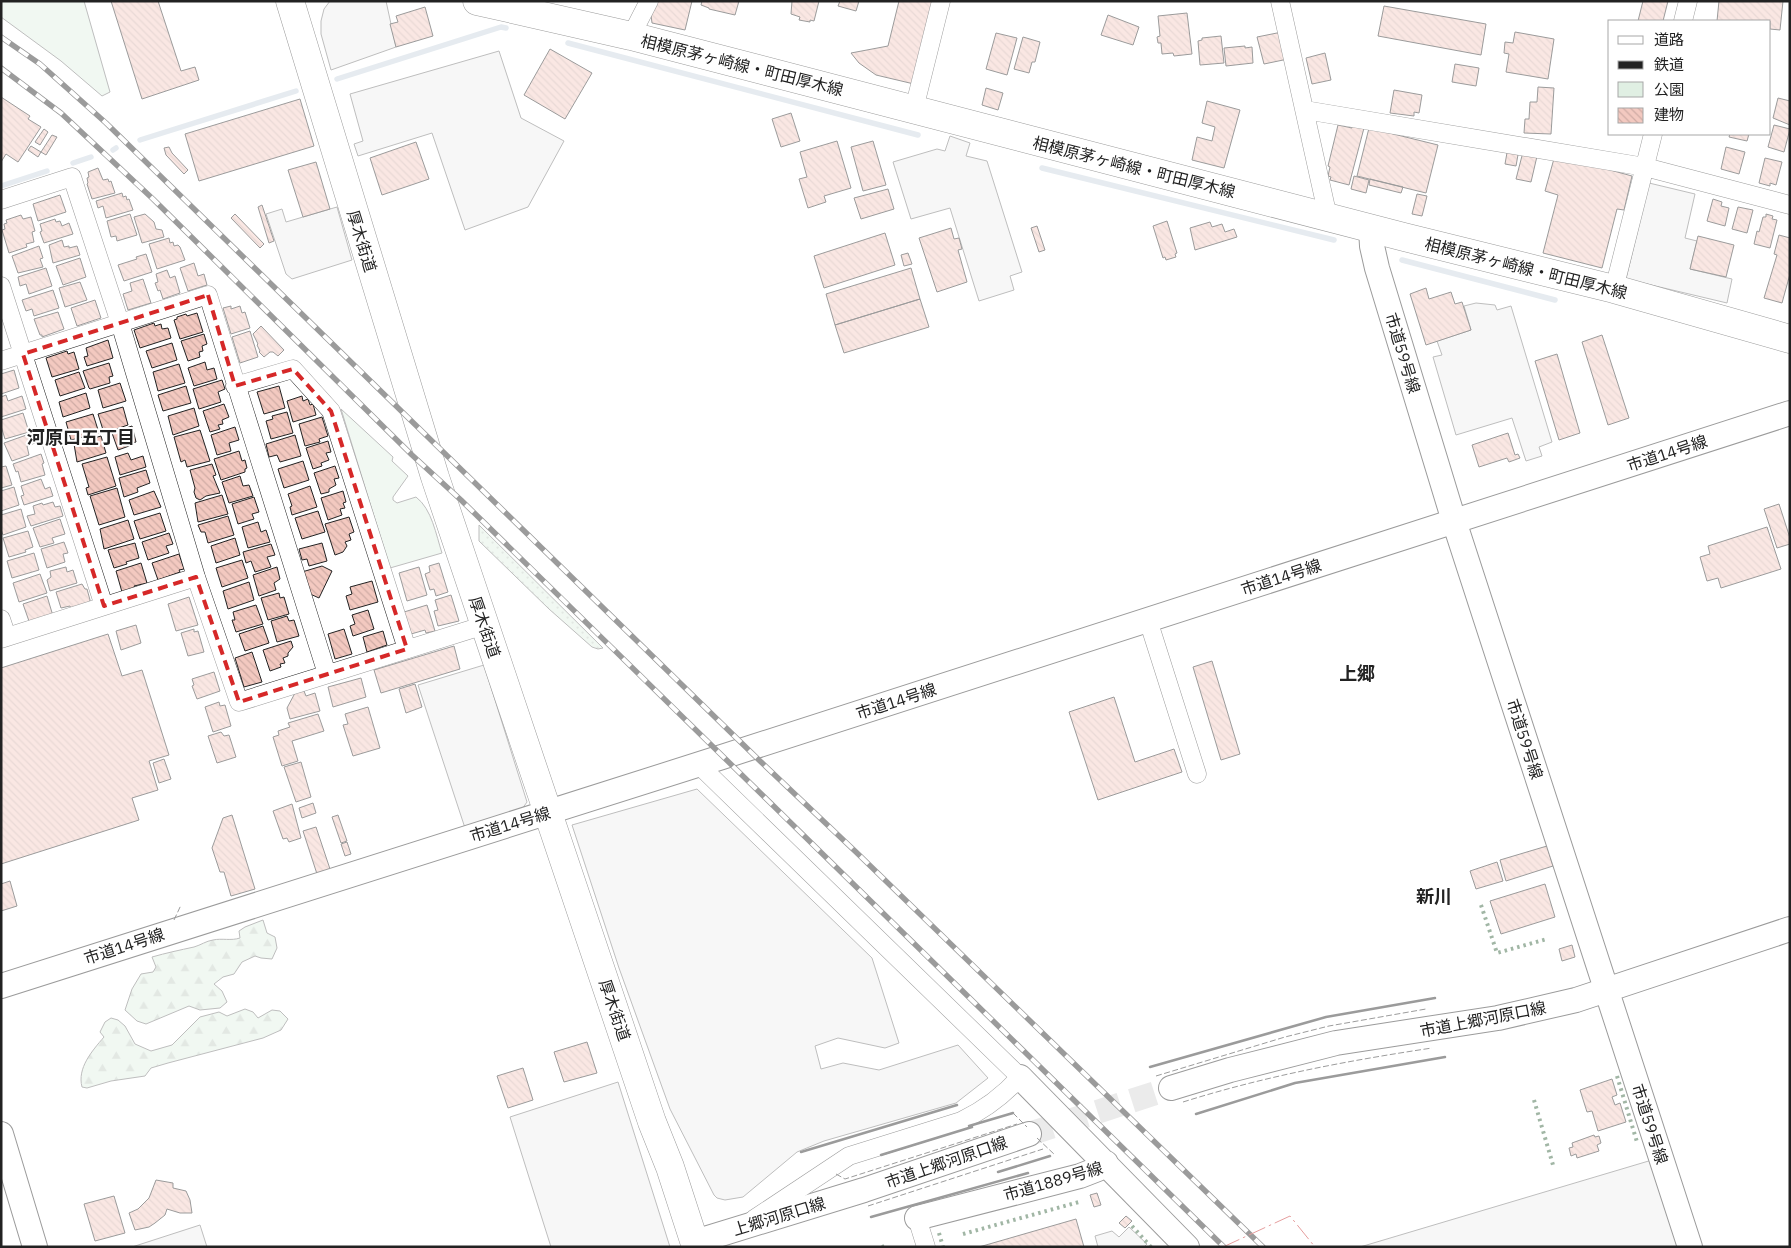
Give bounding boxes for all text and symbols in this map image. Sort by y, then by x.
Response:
legend [1608,20,1771,135]
street label: 相模原茅ヶ崎線・町田厚木線 [639,30,845,100]
text: 道路 [1654,30,1684,49]
text: 鉄道 [1654,55,1684,74]
text: 公園 [1654,80,1684,99]
text: 建物 [1654,105,1684,124]
street label: 相模原茅ヶ崎線・町田厚木線 [1031,132,1237,202]
street label: 厚木街道 [343,207,381,275]
street label: 相模原茅ヶ崎線・町田厚木線 [1423,233,1629,303]
street label: 市道59号線 [1381,310,1425,396]
district label: 河原口五丁目 [27,426,135,449]
street label: 市道14号線 [1624,431,1710,475]
street label: 市道14号線 [1238,555,1324,599]
street label: 厚木街道 [465,593,505,661]
district label: 上郷 [1339,662,1375,685]
street label: 市道14号線 [853,679,939,723]
street label: 市道59号線 [1503,696,1547,782]
street label: 市道14号線 [467,802,553,846]
district label: 新川 [1416,885,1452,908]
street label: 市道14号線 [81,924,167,968]
street label: 厚木街道 [595,976,635,1044]
street label: 市道上郷河原口線 [1418,997,1548,1041]
street label: 市道59号線 [1628,1081,1672,1167]
street label: 市道上郷河原口線 [882,1132,1010,1192]
street label: 市道1889号線 [1001,1157,1105,1205]
street label: 上郷河原口線 [730,1192,828,1240]

